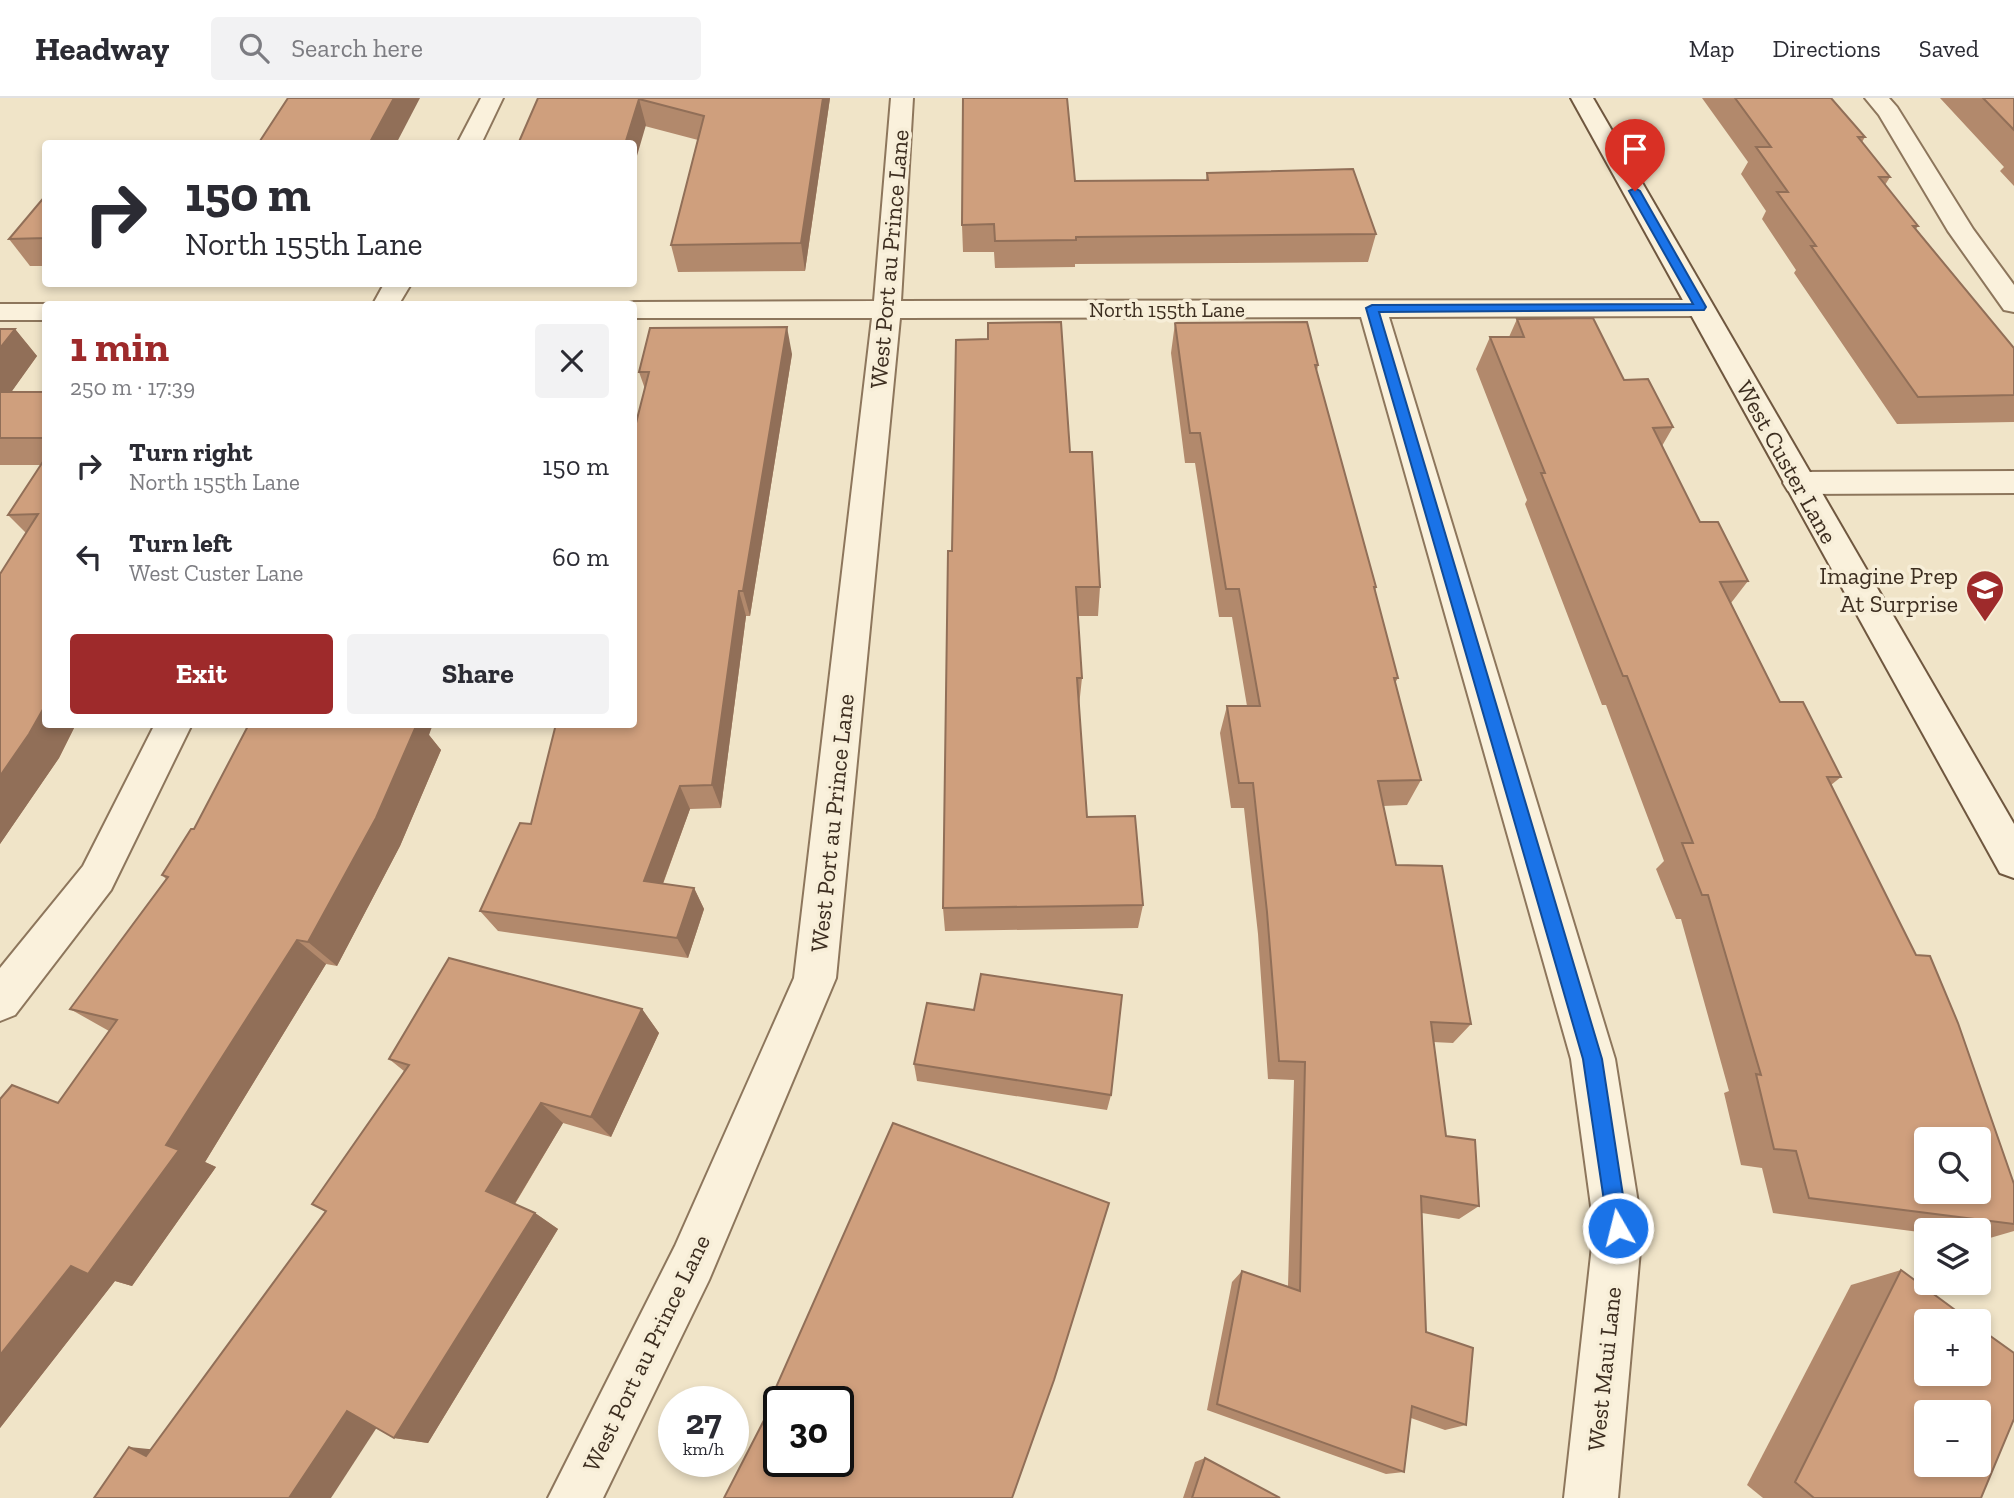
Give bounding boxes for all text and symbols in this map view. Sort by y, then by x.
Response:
search box [211,17,701,80]
text: Headway [35,29,169,68]
icon: search [235,29,273,67]
text: Search here [291,32,423,64]
text: Map [1689,34,1735,63]
text: Directions [1773,34,1881,63]
text: Saved [1919,34,1979,63]
pin [1605,119,1665,191]
street label: West Port au Prince Lane [863,128,915,390]
icon: arrive [1616,130,1654,168]
text: 150 m [185,165,311,224]
icon: right [70,168,161,259]
text: North 155th Lane [185,225,423,263]
street label: North 155th Lane [1089,297,1245,322]
text: 1 min [70,321,169,372]
button: close [535,324,609,398]
text: 250 m · 17:39 [70,373,195,401]
street label: West Custer Lane [1730,375,1844,549]
text: Turn right [129,436,252,468]
icon: right [70,447,108,485]
text: 150 m [542,450,609,482]
text: North 155th Lane [129,468,300,496]
text: Turn left [129,527,232,559]
icon: left [70,538,108,576]
text: 60 m [552,541,609,573]
text: West Custer Lane [129,559,303,587]
place label: Imagine Prep At Surprise [1819,561,1958,618]
school or university icon: Imagine Prep At Surprise [1964,568,2006,623]
button: Exit [70,634,333,714]
button: Share [347,634,609,714]
street label: West Port au Prince Lane [804,692,860,954]
map controls [1914,1127,1991,1477]
button: search [1914,1127,1991,1204]
position arrow [1581,1191,1655,1265]
button: layers [1914,1218,1991,1295]
street label: West Port au Prince Lane [576,1230,716,1476]
street label: West Maui Lane [1581,1285,1627,1453]
button: + [1914,1309,1991,1386]
speed limit sign: 30 [763,1386,854,1477]
button: − [1914,1400,1991,1477]
text: 27 [685,1401,722,1443]
text: km/h [683,1438,724,1460]

